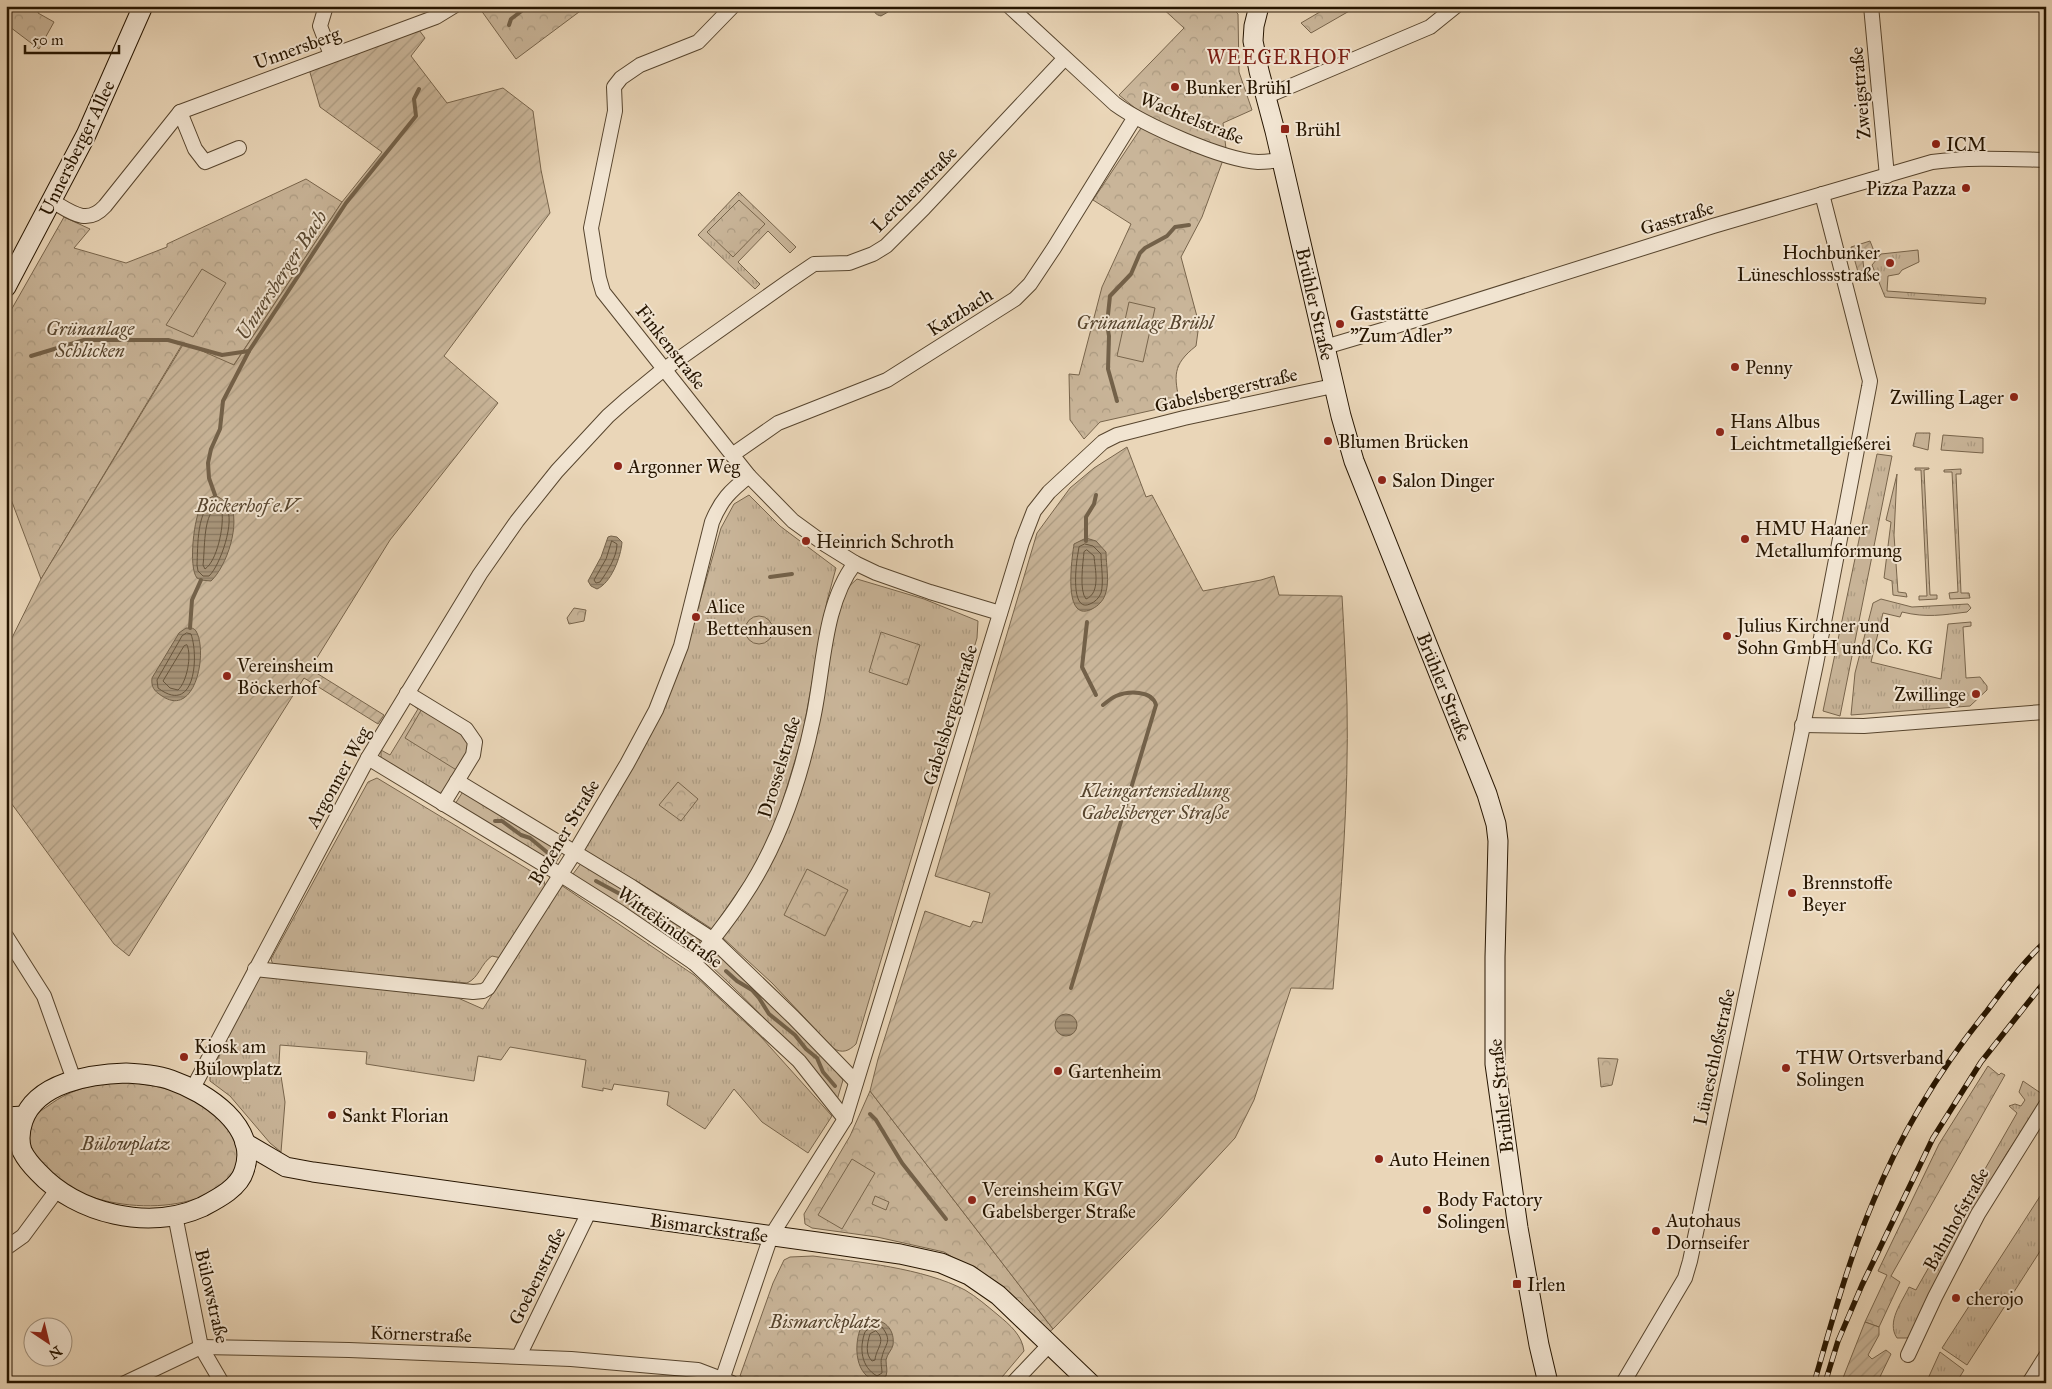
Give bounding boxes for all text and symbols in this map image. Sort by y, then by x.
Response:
scale bar [25,22,119,54]
street label: Unnersberg [251,22,344,75]
text: 50 m [32,31,64,49]
district label: WEEGERHOF [1207,45,1351,69]
street label: Zweigstraße [1845,46,1876,140]
street label: Unnersberger Allee [34,76,121,220]
place label: Bunker Brühl [1185,76,1292,99]
marker: Bunker Brühl [1169,81,1181,93]
street label: Wachtelstraße [1137,87,1247,149]
place label: Brühl [1295,118,1341,141]
marker: Brühl [1279,123,1291,135]
place label: ICM [1946,133,1986,156]
marker: ICM [1930,138,1942,150]
street label: Lerchenstraße [866,141,962,237]
place label: Pizza Pazza [1866,177,1957,200]
marker: Pizza Pazza [1960,182,1972,194]
street label: Gasstraße [1638,196,1717,240]
water label: Unnersberger Bach [230,205,332,344]
place label: Hochbunker Lüneschlossstraße [1737,241,1881,286]
street label: Brühler Straße [1291,245,1339,363]
marker: Hochbunker Lüneschlossstraße [1884,257,1896,269]
street label: Katzbach [923,283,997,341]
street label: Finkenstraße [631,300,711,394]
place label: Gaststätte "Zum Adler" [1350,302,1452,347]
park label: Grünanlage Brühl [1076,311,1216,334]
park label: Grünanlage Schlicken [46,317,135,362]
marker: Gaststätte "Zum Adler" [1334,318,1346,330]
place label: Penny [1745,356,1794,379]
marker: Penny [1729,361,1741,373]
street label: Gabelsbergerstraße [1152,362,1300,419]
place label: Zwilling Lager [1890,386,2005,410]
marker: Zwilling Lager [2008,391,2020,403]
place label: Hans Albus Leichtmetallgießerei [1730,410,1891,456]
marker: Hans Albus Leichtmetallgießerei [1714,426,1726,438]
place label: Blumen Brücken [1338,430,1469,453]
marker: Blumen Brücken [1322,435,1334,447]
place label: Argonner Weg [627,455,740,479]
marker: Argonner Weg [612,460,624,472]
place label: Salon Dinger [1392,469,1495,493]
marker: Salon Dinger [1376,474,1388,486]
park label: Böckerhof e.V. [195,494,302,517]
place label: HMU Haaner Metallumformung [1755,517,1902,563]
place label: Heinrich Schroth [816,530,955,553]
marker: HMU Haaner Metallumformung [1739,533,1751,545]
marker: Heinrich Schroth [800,535,812,547]
place label: Alice Bettenhausen [705,595,812,640]
marker: Alice Bettenhausen [690,611,702,623]
place label: Julius Kirchner und Sohn GmbH und Co. KG [1735,614,1933,659]
street label: Brühler Straße [1412,629,1476,745]
marker: Julius Kirchner und Sohn GmbH und Co. KG [1721,630,1733,642]
street label: Gabelsbergerstraße [918,642,983,788]
place label: Vereinsheim Böckerhof [236,654,334,699]
marker: Vereinsheim Böckerhof [221,670,233,682]
place label: Zwillinge [1894,683,1966,707]
marker: Zwillinge [1970,688,1982,700]
street label: Drosselstraße [753,713,805,821]
street label: Argonner Weg [300,722,376,833]
street label: Bozener Straße [524,775,605,889]
park label: Kleingartensiedlung Gabelsberger Straße [1080,779,1231,824]
place label: Brennstoffe Beyer [1802,871,1893,916]
street label: Wittekindstraße [613,881,727,973]
marker: Brennstoffe Beyer [1786,887,1798,899]
street label: Lüneschloßstraße [1688,987,1740,1127]
place label: Kiosk am Bülowplatz [194,1035,282,1080]
street label: Brühler Straße [1484,1037,1518,1154]
place label: THW Ortsverband Solingen [1796,1046,1944,1092]
marker: Kiosk am Bülowplatz [178,1051,190,1063]
place label: Gartenheim [1068,1060,1162,1083]
marker: THW Ortsverband Solingen [1780,1062,1792,1074]
marker: Gartenheim [1052,1065,1064,1077]
place label: Sankt Florian [342,1104,449,1127]
marker: Sankt Florian [326,1109,338,1121]
park label: Bülowplatz [80,1132,171,1156]
place label: Auto Heinen [1388,1148,1490,1171]
marker: Auto Heinen [1373,1153,1385,1165]
street label: Bahnhofstraße [1918,1163,1994,1275]
place label: Vereinsheim KGV Gabelsberger Straße [981,1178,1136,1224]
place label: Body Factory Solingen [1437,1188,1543,1234]
marker: Vereinsheim KGV Gabelsberger Straße [966,1194,978,1206]
marker: Body Factory Solingen [1421,1204,1433,1216]
street label: Bismarckstraße [648,1208,770,1248]
place label: Autohaus Dornseifer [1665,1209,1750,1254]
street label: Goebenstraße [504,1223,570,1328]
marker: Autohaus Dornseifer [1650,1225,1662,1237]
street label: Bülowstraße [190,1246,234,1346]
place label: Irlen [1527,1273,1565,1296]
marker: Irlen [1511,1278,1523,1290]
place label: cherojo [1966,1287,2024,1310]
marker: cherojo [1950,1292,1962,1304]
park label: Bismarckplatz [769,1310,880,1334]
north arrow [22,1316,72,1366]
street label: Körnerstraße [370,1321,472,1347]
text: N [45,1342,65,1363]

